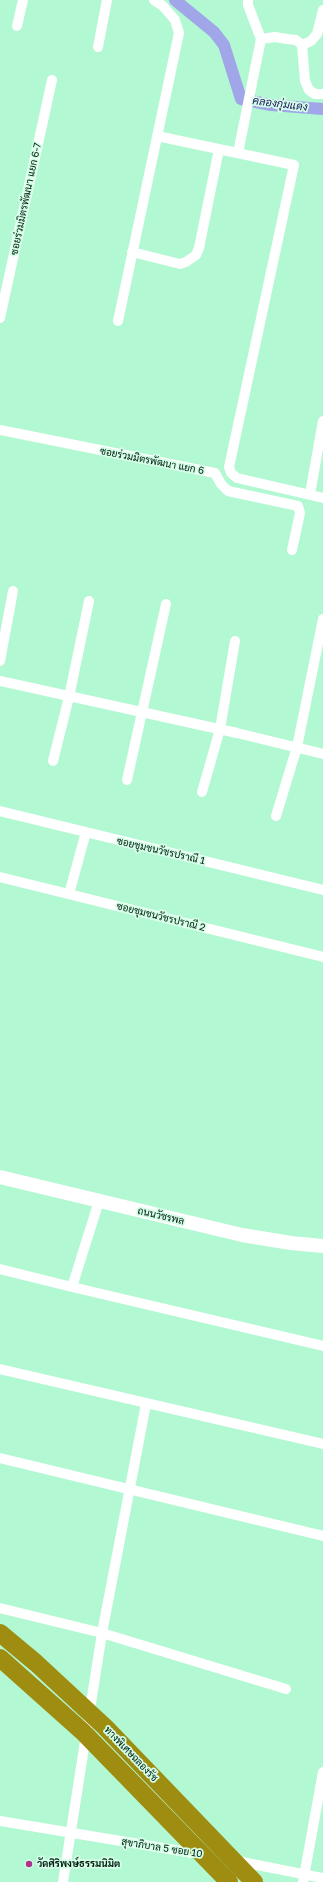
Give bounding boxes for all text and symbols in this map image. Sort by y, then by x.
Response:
water label: คลองกุ่มแดง [252,94,308,114]
street label: ซอยร่วมมิตรพัฒนา แยก 6-7 [8,142,44,256]
street label: ซอยร่วมมิตรพัฒนา แยก 6 [99,445,205,477]
street label: ซอยชุมชนวัชรปราณี 1 [116,835,206,867]
street label: ซอยชุมชนวัชรปราณี 2 [115,900,207,934]
street label: ถนนวัชรพล [136,1205,186,1227]
street label: ทางพิเศษฉลองรัช [102,1724,160,1784]
street label: สุขาภิบาล 5 ซอย 10 [121,1836,203,1860]
place label: วัดศิริพงษ์ธรรมนิมิต [37,1858,120,1870]
marker: วัดศิริพงษ์ธรรมนิมิต [24,1859,34,1869]

